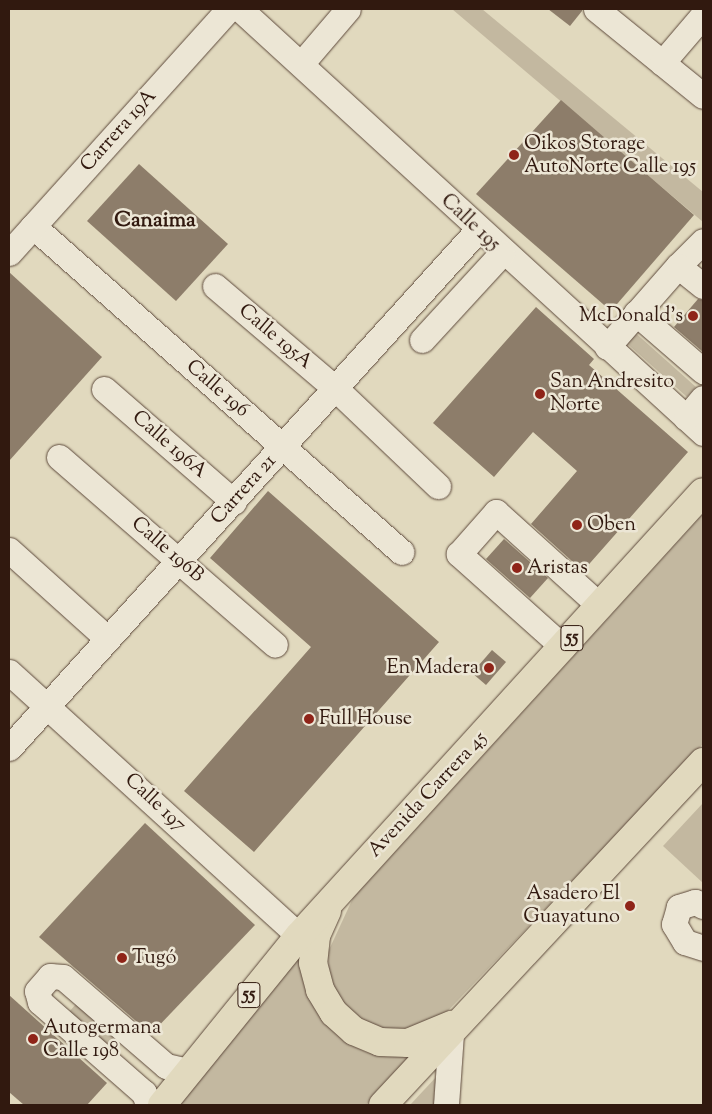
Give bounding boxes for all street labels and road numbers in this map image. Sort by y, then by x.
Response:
street label: Carrera 19A [76,85,162,177]
street label: Calle 195 [435,189,505,257]
street label: Calle 195A [233,299,317,375]
street label: Calle 196 [181,355,253,423]
street label: Calle 196A [127,406,211,484]
street label: Carrera 21 [206,450,282,530]
street label: Calle 196B [126,512,208,588]
road number: 55 [560,622,584,654]
street label: Avenida Carrera 45 [363,727,493,863]
street label: Calle 197 [119,768,191,838]
road number: 55 [236,978,262,1012]

